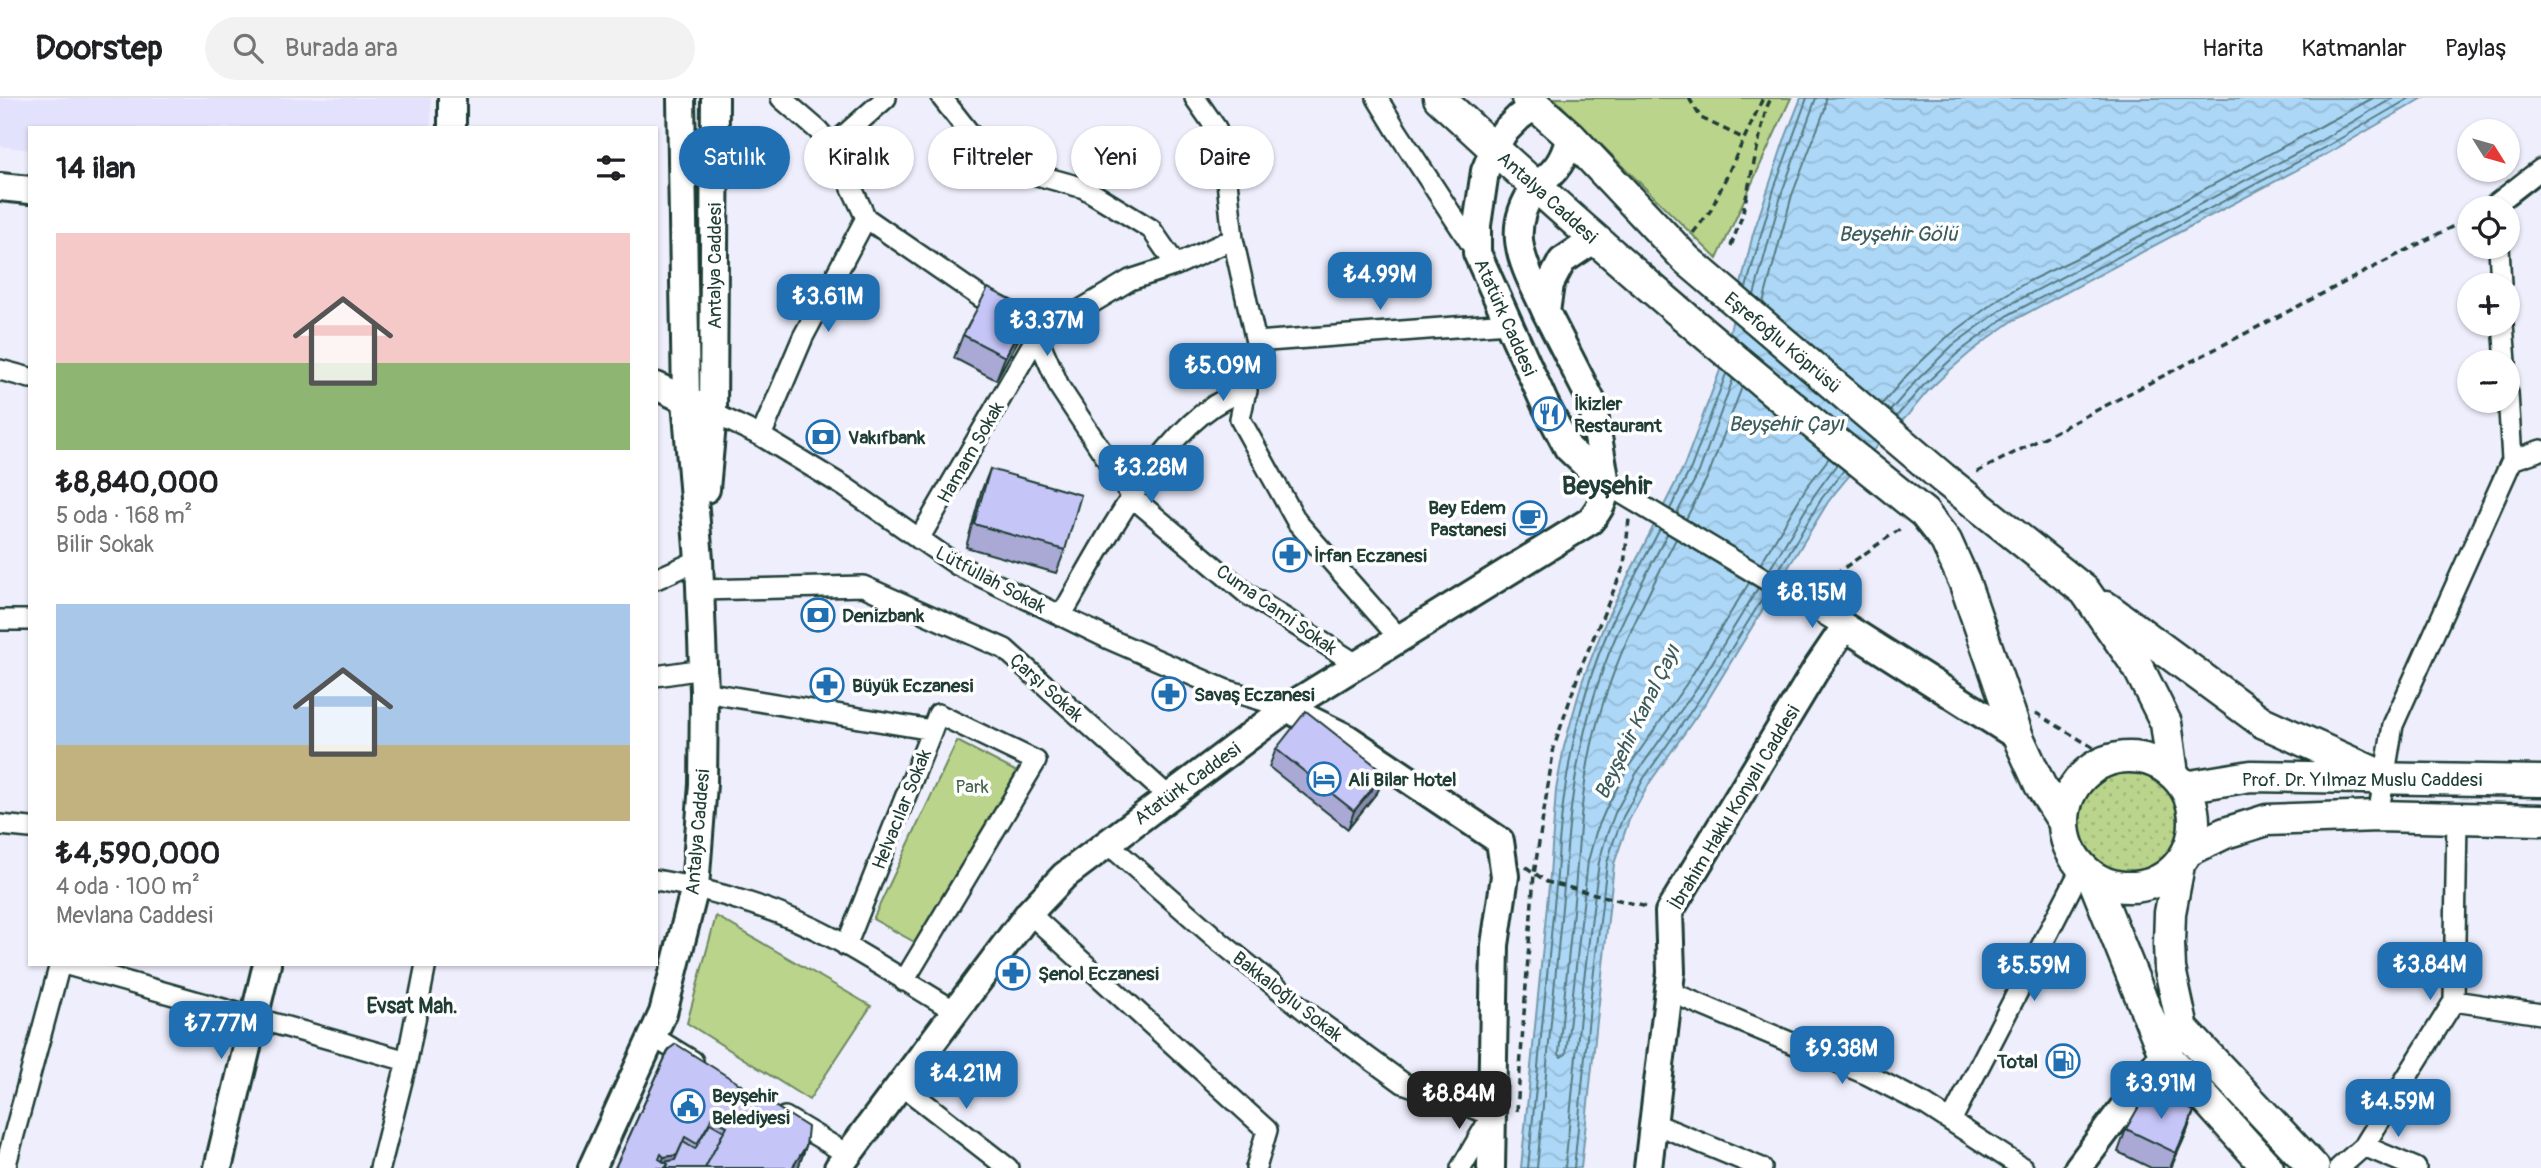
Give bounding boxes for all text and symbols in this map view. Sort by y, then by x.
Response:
search box [205,17,695,80]
text: Doorstep [35,28,163,69]
icon: search [229,29,267,67]
text: Burada ara [285,32,398,64]
text: Harita [2202,34,2263,63]
text: Katmanlar [2301,34,2407,63]
text: Paylaş [2445,34,2506,63]
north arrow [2457,119,2520,182]
map controls [2457,119,2520,413]
chip: Satılık [679,126,790,189]
chip: Kiralık [804,126,914,189]
chip: Filtreler [928,126,1057,189]
chip: Yeni [1071,126,1161,189]
chip: Daire [1175,126,1274,189]
street label: Antalya Caddesi [1492,146,1602,249]
icon: filters [592,149,630,187]
text: 14 ilan [56,150,136,187]
button: locate [2457,196,2520,259]
street label: Antalya Caddesi [703,203,727,329]
water label: Beyşehir Gölü [1839,221,1960,248]
pin: ₺4.99M [1323,252,1437,312]
street label: Atatürk Caddesi [1468,255,1542,380]
text: ₺4.99M [1344,260,1416,289]
button: + [2457,273,2520,336]
pin: ₺3.61M [771,274,885,334]
icon: home [280,278,406,404]
text: ₺3.61M [793,282,863,311]
street label: Eşrefoğlu Köprüsü [1719,287,1846,399]
pin: ₺3.37M [990,299,1104,358]
text: ₺3.37M [1010,306,1084,335]
pin: ₺5.09M [1166,344,1280,403]
button: − [2457,350,2520,413]
text: ₺5.09M [1185,351,1261,380]
place label: İkizler Restaurant [1574,392,1663,438]
restaurant icon: İkizler Restaurant [1530,395,1568,433]
street label: Hamam Sokak [932,397,1010,508]
water label: Beyşehir Çayı [1728,411,1845,438]
bank icon: Vakıfbank [804,418,842,456]
place label: Vakıfbank [848,426,926,450]
pin: ₺3.28M [1094,446,1208,505]
text: ₺3.28M [1115,453,1187,482]
text: ₺8,840,000 [56,464,219,501]
district label: Beyşehir [1562,470,1653,502]
place label: Bey Edem Pastanesi [1428,496,1507,542]
cafe icon: Bey Edem Pastanesi [1511,499,1549,537]
text: 5 oda · 168 m² [56,501,192,530]
text: Bilir Sokak [56,530,154,559]
pharmacy icon: İrfan Eczanesi [1271,536,1309,574]
street label: Lütfullah Sokak [931,541,1050,619]
place label: İrfan Eczanesi [1314,544,1428,568]
street label: Cuma Cami Sokak [1211,559,1342,661]
pin: ₺8.15M [1755,570,1869,630]
text: ₺8.15M [1778,578,1846,607]
bank icon: Denizbank [799,596,837,634]
place label: Denizbank [842,604,925,628]
water label: Beyşehir Kanal Çayı [1588,639,1687,804]
street label: Çarşı Sokak [1004,648,1088,727]
icon: home [280,649,406,775]
pharmacy icon: Büyük Eczanesi [808,666,846,704]
place label: Büyük Eczanesi [852,674,974,698]
pharmacy icon: Savaş Eczanesi [1150,675,1188,713]
place label: Savaş Eczanesi [1194,683,1315,707]
street label: İbrahim Hakkı Konyalı Caddesi [1664,701,1806,914]
street label: Atatürk Caddesi [1129,737,1246,831]
street label: Helvacılar Sokak [867,746,937,873]
hotel icon: Ali Bilar Hotel [1305,760,1343,798]
street label: Antalya Caddesi [681,768,715,896]
place label: Ali Bilar Hotel [1348,768,1456,792]
street label: Prof. Dr. Yılmaz Muslu Caddesi [2242,768,2482,792]
park label: Park [955,775,989,799]
text: ₺4,590,000 [56,835,220,872]
text: 4 oda · 100 m² [56,872,200,901]
text: Mevlana Caddesi [56,901,213,930]
pin: ₺3.84M [2373,942,2487,1002]
pin: ₺5.59M [1977,944,2091,1003]
street label: Bakkaloğlu Sokak [1228,946,1347,1047]
text: ₺3.84M [2393,950,2467,979]
text: ₺5.59M [1998,951,2070,980]
pharmacy icon: Şenol Eczanesi [994,954,1032,992]
place label: Şenol Eczanesi [1038,962,1160,986]
district label: Evsat Mah. [366,993,458,1020]
pin: ₺7.77M [164,1002,278,1061]
text: ₺7.77M [185,1009,257,1038]
pin: ₺9.38M [1785,1026,1899,1086]
text: ₺9.38M [1806,1034,1878,1063]
fuel station icon: Total [2044,1042,2082,1080]
place label: Total [1996,1050,2038,1074]
pin: ₺4.21M [909,1052,1023,1111]
text: ₺4.21M [931,1059,1001,1088]
pin: ₺3.91M [2104,1062,2218,1121]
text: ₺3.91M [2126,1069,2196,1098]
pin: ₺8.84M [1402,1072,1516,1131]
text: ₺8.84M [1423,1079,1495,1108]
pin: ₺4.59M [2341,1080,2455,1139]
place label: Beyşehir Belediyesi [712,1084,790,1130]
public building icon: Beyşehir Belediyesi [669,1087,707,1125]
text: ₺4.59M [2361,1087,2435,1116]

